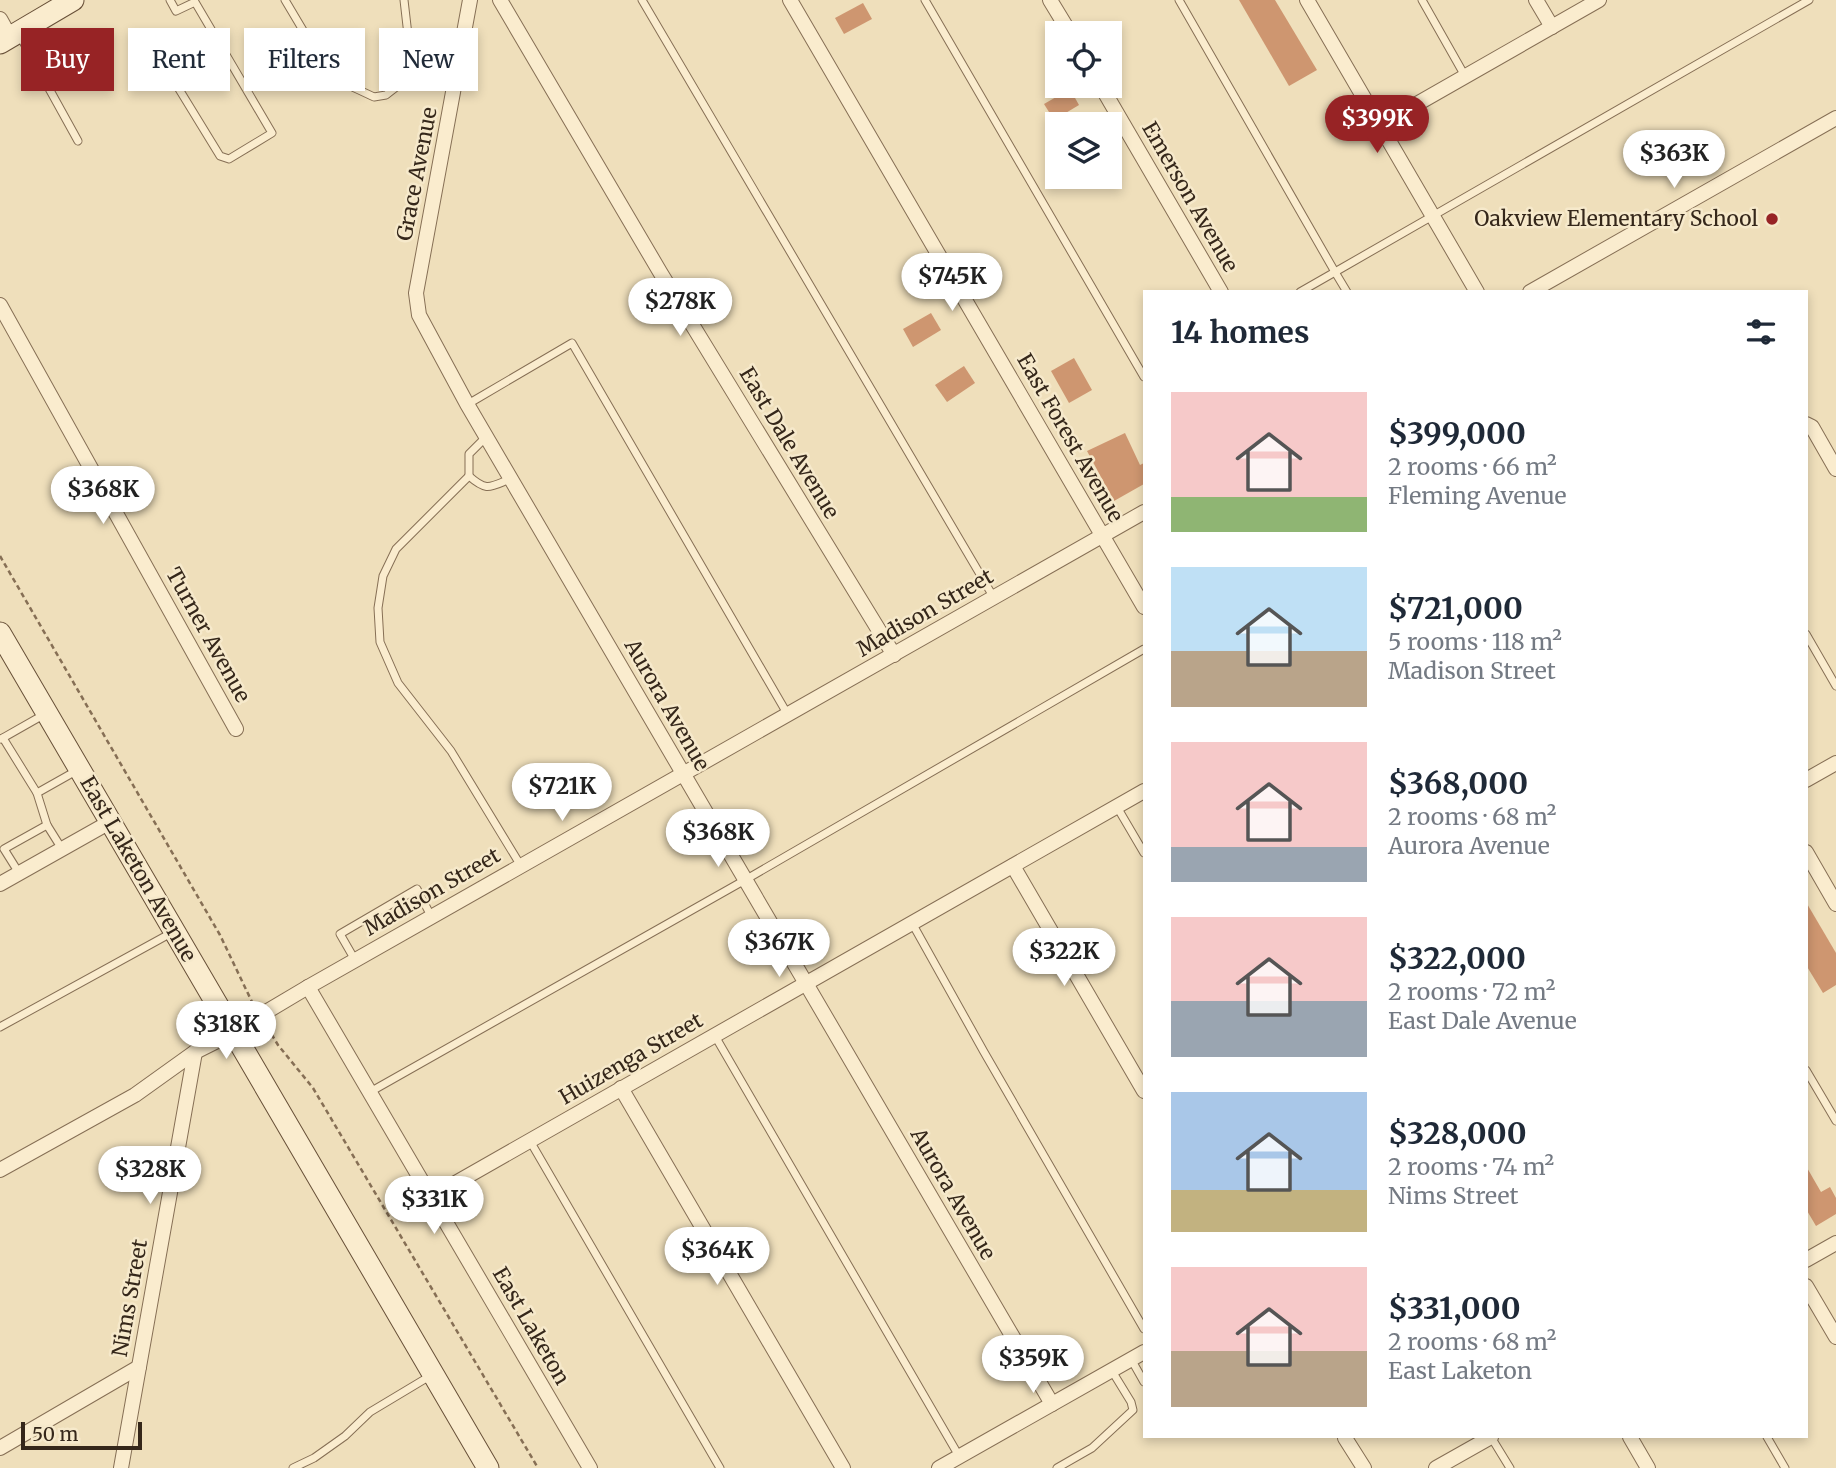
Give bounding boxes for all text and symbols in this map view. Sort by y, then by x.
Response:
map controls [1045,21,1122,189]
button: locate [1045,21,1122,98]
chip: Buy [21,28,114,91]
chip: Rent [128,28,230,91]
chip: Filters [244,28,365,91]
chip: New [379,28,478,91]
pin: $399K [1328,96,1426,155]
text: $399K [1341,103,1413,132]
street label: Grace Avenue [390,105,443,243]
button: layers [1045,112,1122,189]
street label: Emerson Avenue [1136,117,1244,277]
pin: $363K [1625,130,1723,190]
text: $363K [1639,138,1709,167]
place label: Oakview Elementary School [1474,205,1758,232]
marker: Oakview Elementary School [1764,211,1780,227]
pin: $745K [903,254,1001,313]
text: $745K [917,261,987,290]
pin: $278K [631,278,729,338]
text: $278K [644,286,716,315]
text: 14 homes [1171,313,1309,351]
icon: filters [1742,313,1780,351]
street label: East Forest Avenue [1011,349,1130,527]
street label: East Dale Avenue [734,362,845,524]
text: $399,000 [1388,414,1526,452]
icon: home [1227,420,1311,504]
text: 2 rooms · 66 m² [1388,452,1557,481]
pin: $368K [54,466,152,526]
text: $368K [67,474,139,503]
text: Fleming Avenue [1388,481,1566,510]
street label: Turner Avenue [160,563,257,707]
street label: Madison Street [852,563,998,663]
text: $721,000 [1388,589,1523,627]
icon: home [1227,595,1311,679]
text: 5 rooms · 118 m² [1388,627,1562,656]
street label: Aurora Avenue [618,633,716,775]
text: Madison Street [1388,656,1556,685]
pin: $721K [513,764,611,823]
text: $368,000 [1388,764,1528,802]
icon: home [1227,770,1311,854]
street label: East Laketon Avenue [74,771,203,967]
text: $721K [528,771,596,800]
text: 2 rooms · 68 m² [1388,802,1556,831]
pin: $368K [669,810,767,869]
text: $368K [682,817,754,846]
text: Aurora Avenue [1388,831,1550,860]
street label: Madison Street [359,842,505,942]
pin: $367K [730,920,828,979]
text: $367K [744,927,814,956]
pin: $322K [1015,928,1113,988]
text: $322K [1029,936,1099,965]
text: $322,000 [1388,939,1526,977]
icon: home [1227,945,1311,1029]
text: 2 rooms · 72 m² [1388,977,1555,1006]
pin: $318K [177,1002,275,1061]
text: East Dale Avenue [1388,1006,1577,1035]
street label: Huizenga Street [554,1007,707,1111]
text: $318K [192,1009,260,1038]
text: $328,000 [1388,1114,1527,1152]
icon: home [1227,1120,1311,1204]
street label: Aurora Avenue [904,1122,1002,1264]
pin: $328K [101,1146,199,1206]
text: 2 rooms · 74 m² [1388,1152,1554,1181]
text: $328K [114,1154,186,1183]
pin: $331K [385,1176,483,1236]
text: Nims Street [1388,1181,1518,1210]
text: $331K [401,1184,467,1213]
pin: $364K [668,1228,766,1287]
text: $364K [681,1235,753,1264]
street label: Nims Street [106,1237,153,1359]
street label: East Laketon [487,1262,576,1389]
text: $331,000 [1388,1289,1521,1327]
icon: home [1227,1295,1311,1379]
text: 2 rooms · 68 m² [1388,1327,1556,1356]
pin: $359K [984,1336,1082,1395]
text: $359K [998,1343,1068,1372]
text: East Laketon [1388,1356,1532,1385]
scale bar [21,1419,142,1451]
text: 50 m [32,1422,78,1446]

